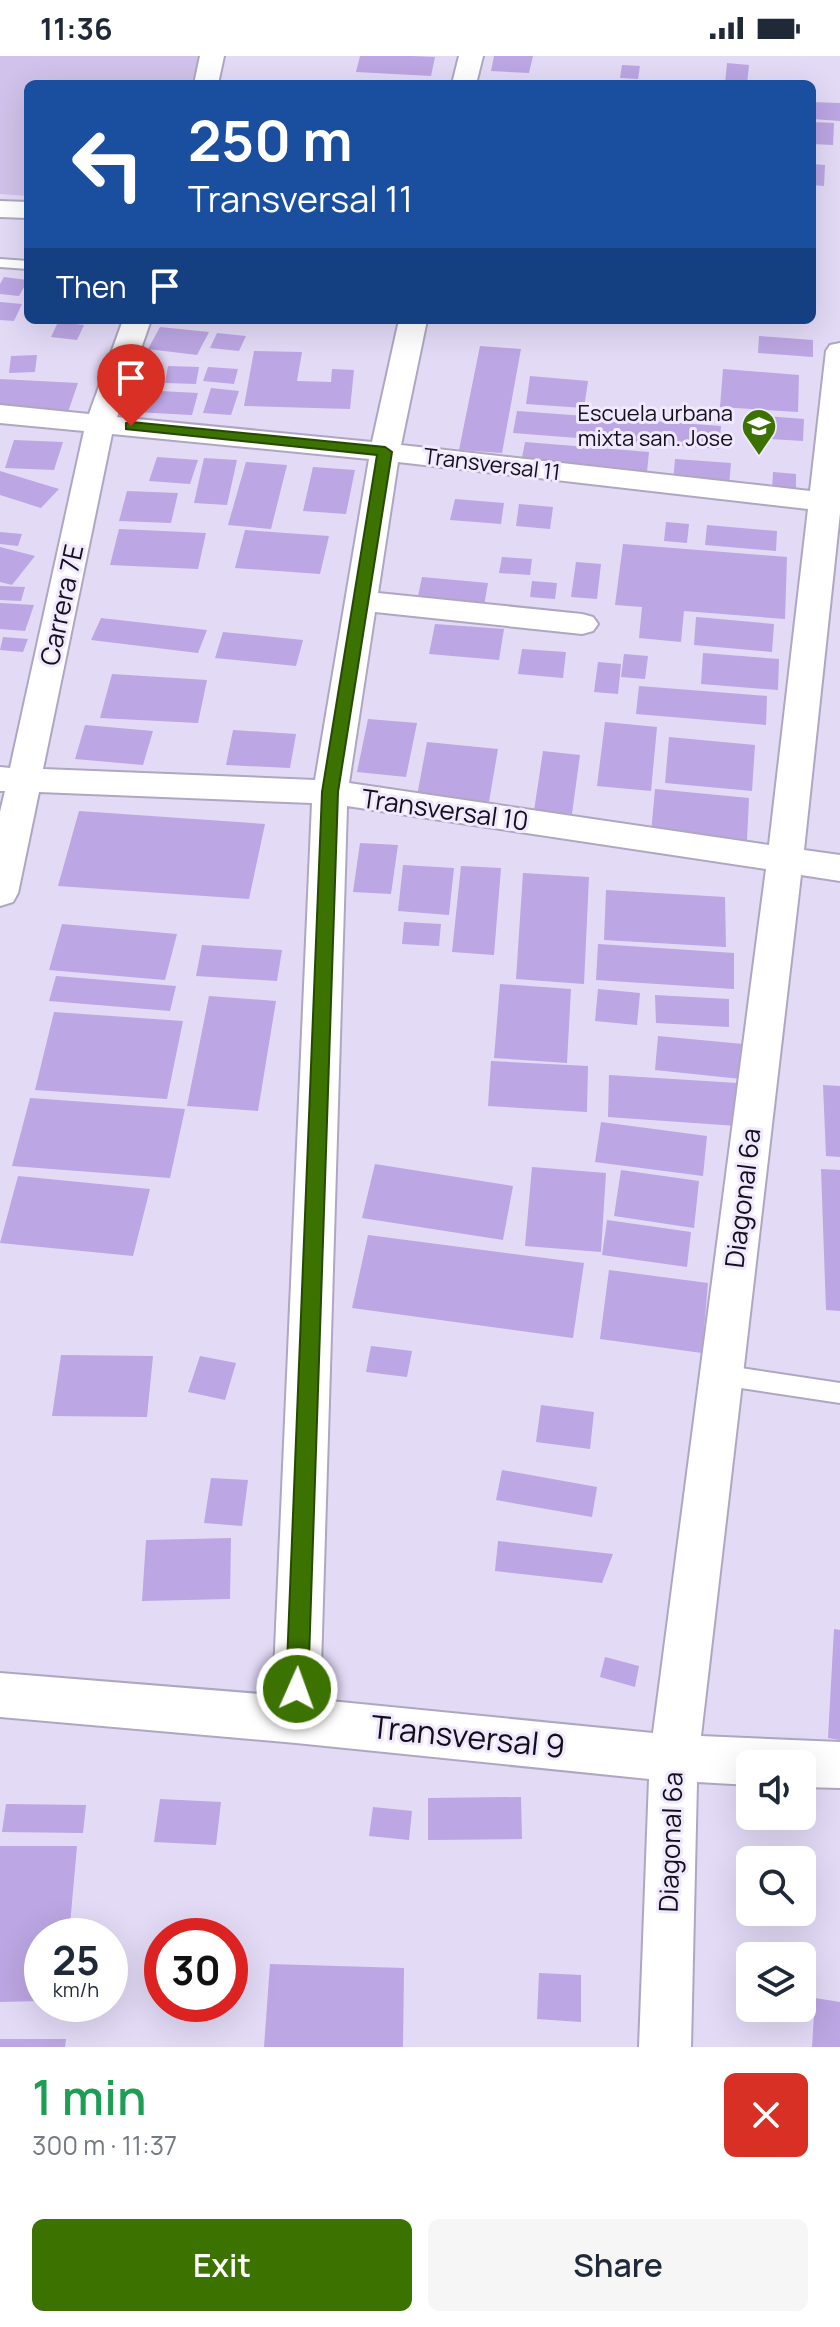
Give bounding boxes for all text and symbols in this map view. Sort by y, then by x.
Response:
text: 11:36 [40,8,113,49]
text: 250 m [188,101,353,178]
icon: left [56,112,160,216]
text: Transversal 11 [188,174,413,223]
icon: arrive [143,264,187,308]
text: Then [56,266,127,307]
pin [97,344,165,426]
icon: arrive [109,356,153,400]
place label: Escuela urbana mixta san. Jose [578,398,733,453]
school or university icon: Escuela urbana mixta san. Jose [740,407,778,457]
street label: Transversal 11 [422,441,562,487]
street label: Carrera 7E [31,541,91,669]
street label: Transversal 10 [359,779,531,839]
street label: Diagonal 6a [716,1126,768,1270]
position arrow [255,1647,339,1731]
street label: Transversal 9 [369,1704,567,1768]
map controls [736,1750,816,2022]
button: sound [736,1750,816,1830]
street label: Diagonal 6a [650,1771,690,1913]
button: search [736,1846,816,1926]
speed limit sign: 30 [144,1918,248,2022]
text: 25 [52,1932,100,1987]
button: layers [736,1942,816,2022]
text: km/h [53,1976,99,2003]
text: 1 min [32,2064,146,2129]
button: close [724,2073,808,2157]
text: 300 m · 11:37 [32,2127,177,2163]
button: Exit [32,2219,412,2311]
button: Share [428,2219,808,2311]

